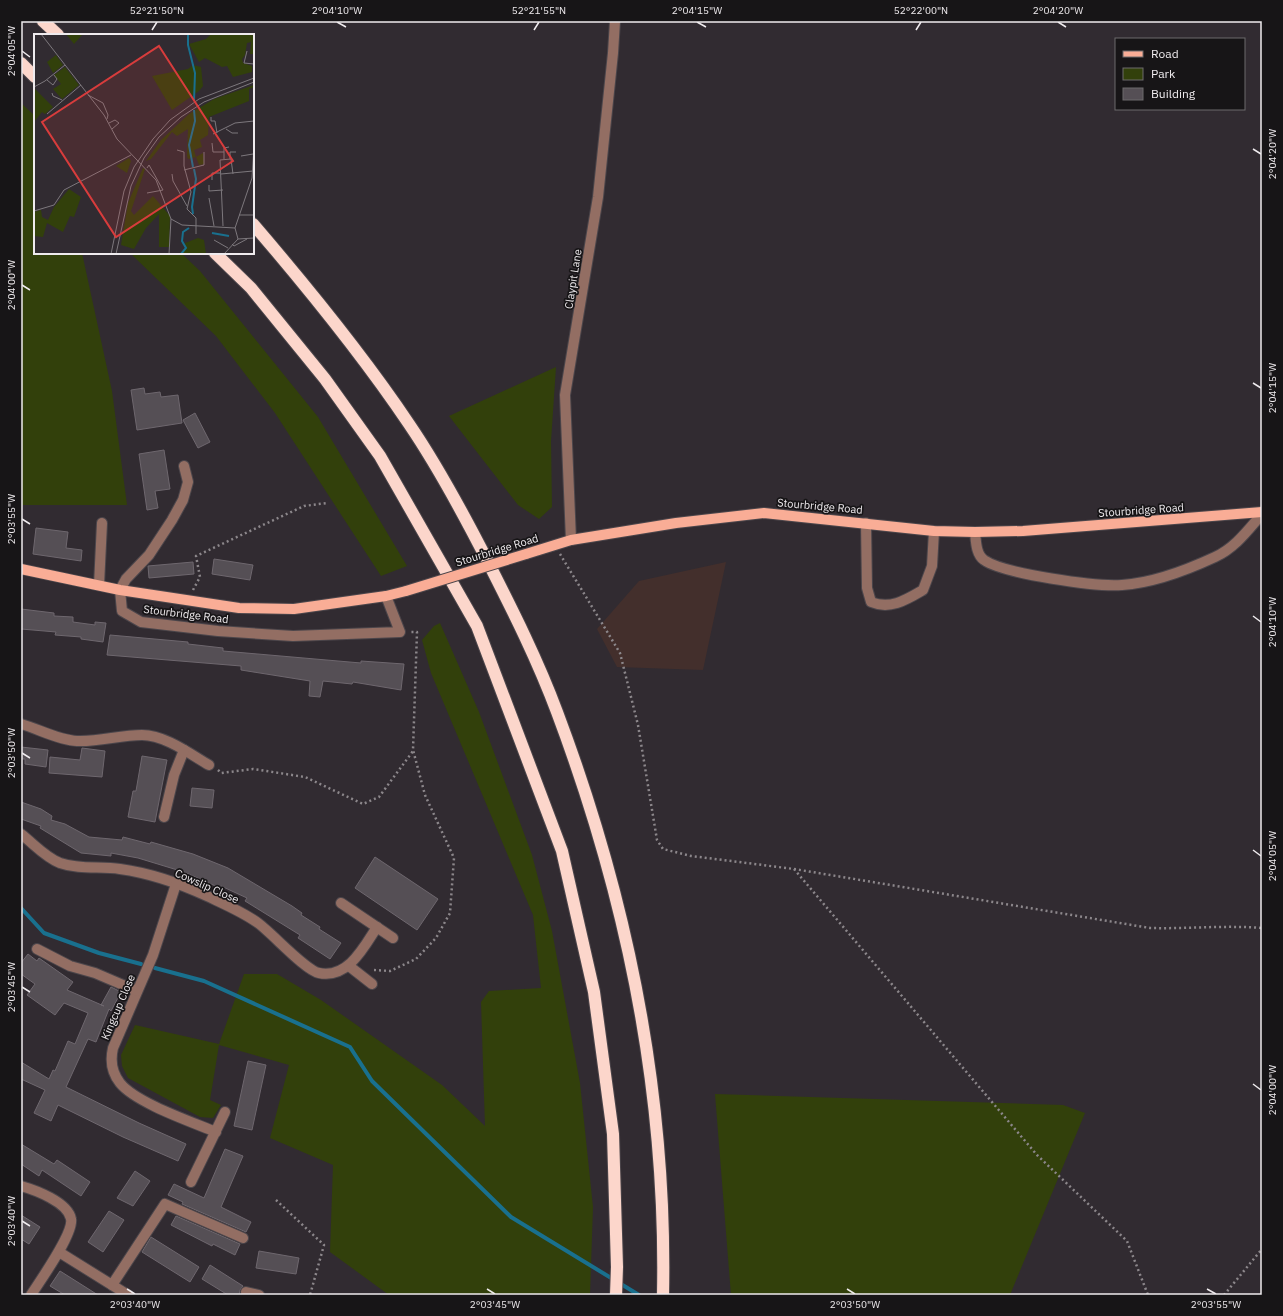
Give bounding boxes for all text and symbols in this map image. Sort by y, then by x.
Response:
text: 52°21'50"N [130,4,184,17]
text: 2°04'10"W [312,4,362,17]
text: 52°21'55"N [512,4,566,17]
text: 2°04'15"W [672,4,722,17]
text: 52°22'00"N [894,4,948,17]
text: 2°04'20"W [1033,4,1083,17]
text: 2°04'05"W [5,26,18,76]
inset map [34,34,254,254]
legend [1115,38,1245,110]
text: Road [1151,46,1179,61]
text: Park [1151,66,1176,81]
text: Building [1151,86,1196,101]
text: 2°04'20"W [1266,129,1279,179]
street label: Claypit Lane [561,248,585,310]
text: 2°04'00"W [5,260,18,310]
text: 2°04'15"W [1266,363,1279,413]
text: 2°03'55"W [5,494,18,544]
street label: Stourbridge Road [777,495,863,517]
street label: Stourbridge Road [1098,500,1184,520]
street label: Stourbridge Road [454,531,540,569]
text: 2°04'10"W [1266,597,1279,647]
street label: Stourbridge Road [143,602,229,626]
text: 2°03'50"W [5,728,18,778]
text: 2°04'05"W [1266,831,1279,881]
street label: Cowslip Close [173,866,241,906]
text: 2°03'45"W [5,962,18,1012]
street label: Kingcup Close [98,972,138,1042]
text: 2°04'00"W [1266,1065,1279,1115]
text: 2°03'40"W [5,1196,18,1246]
text: 2°03'40"W [110,1298,160,1311]
text: 2°03'45"W [470,1298,520,1311]
text: 2°03'50"W [830,1298,880,1311]
text: 2°03'55"W [1191,1298,1241,1311]

